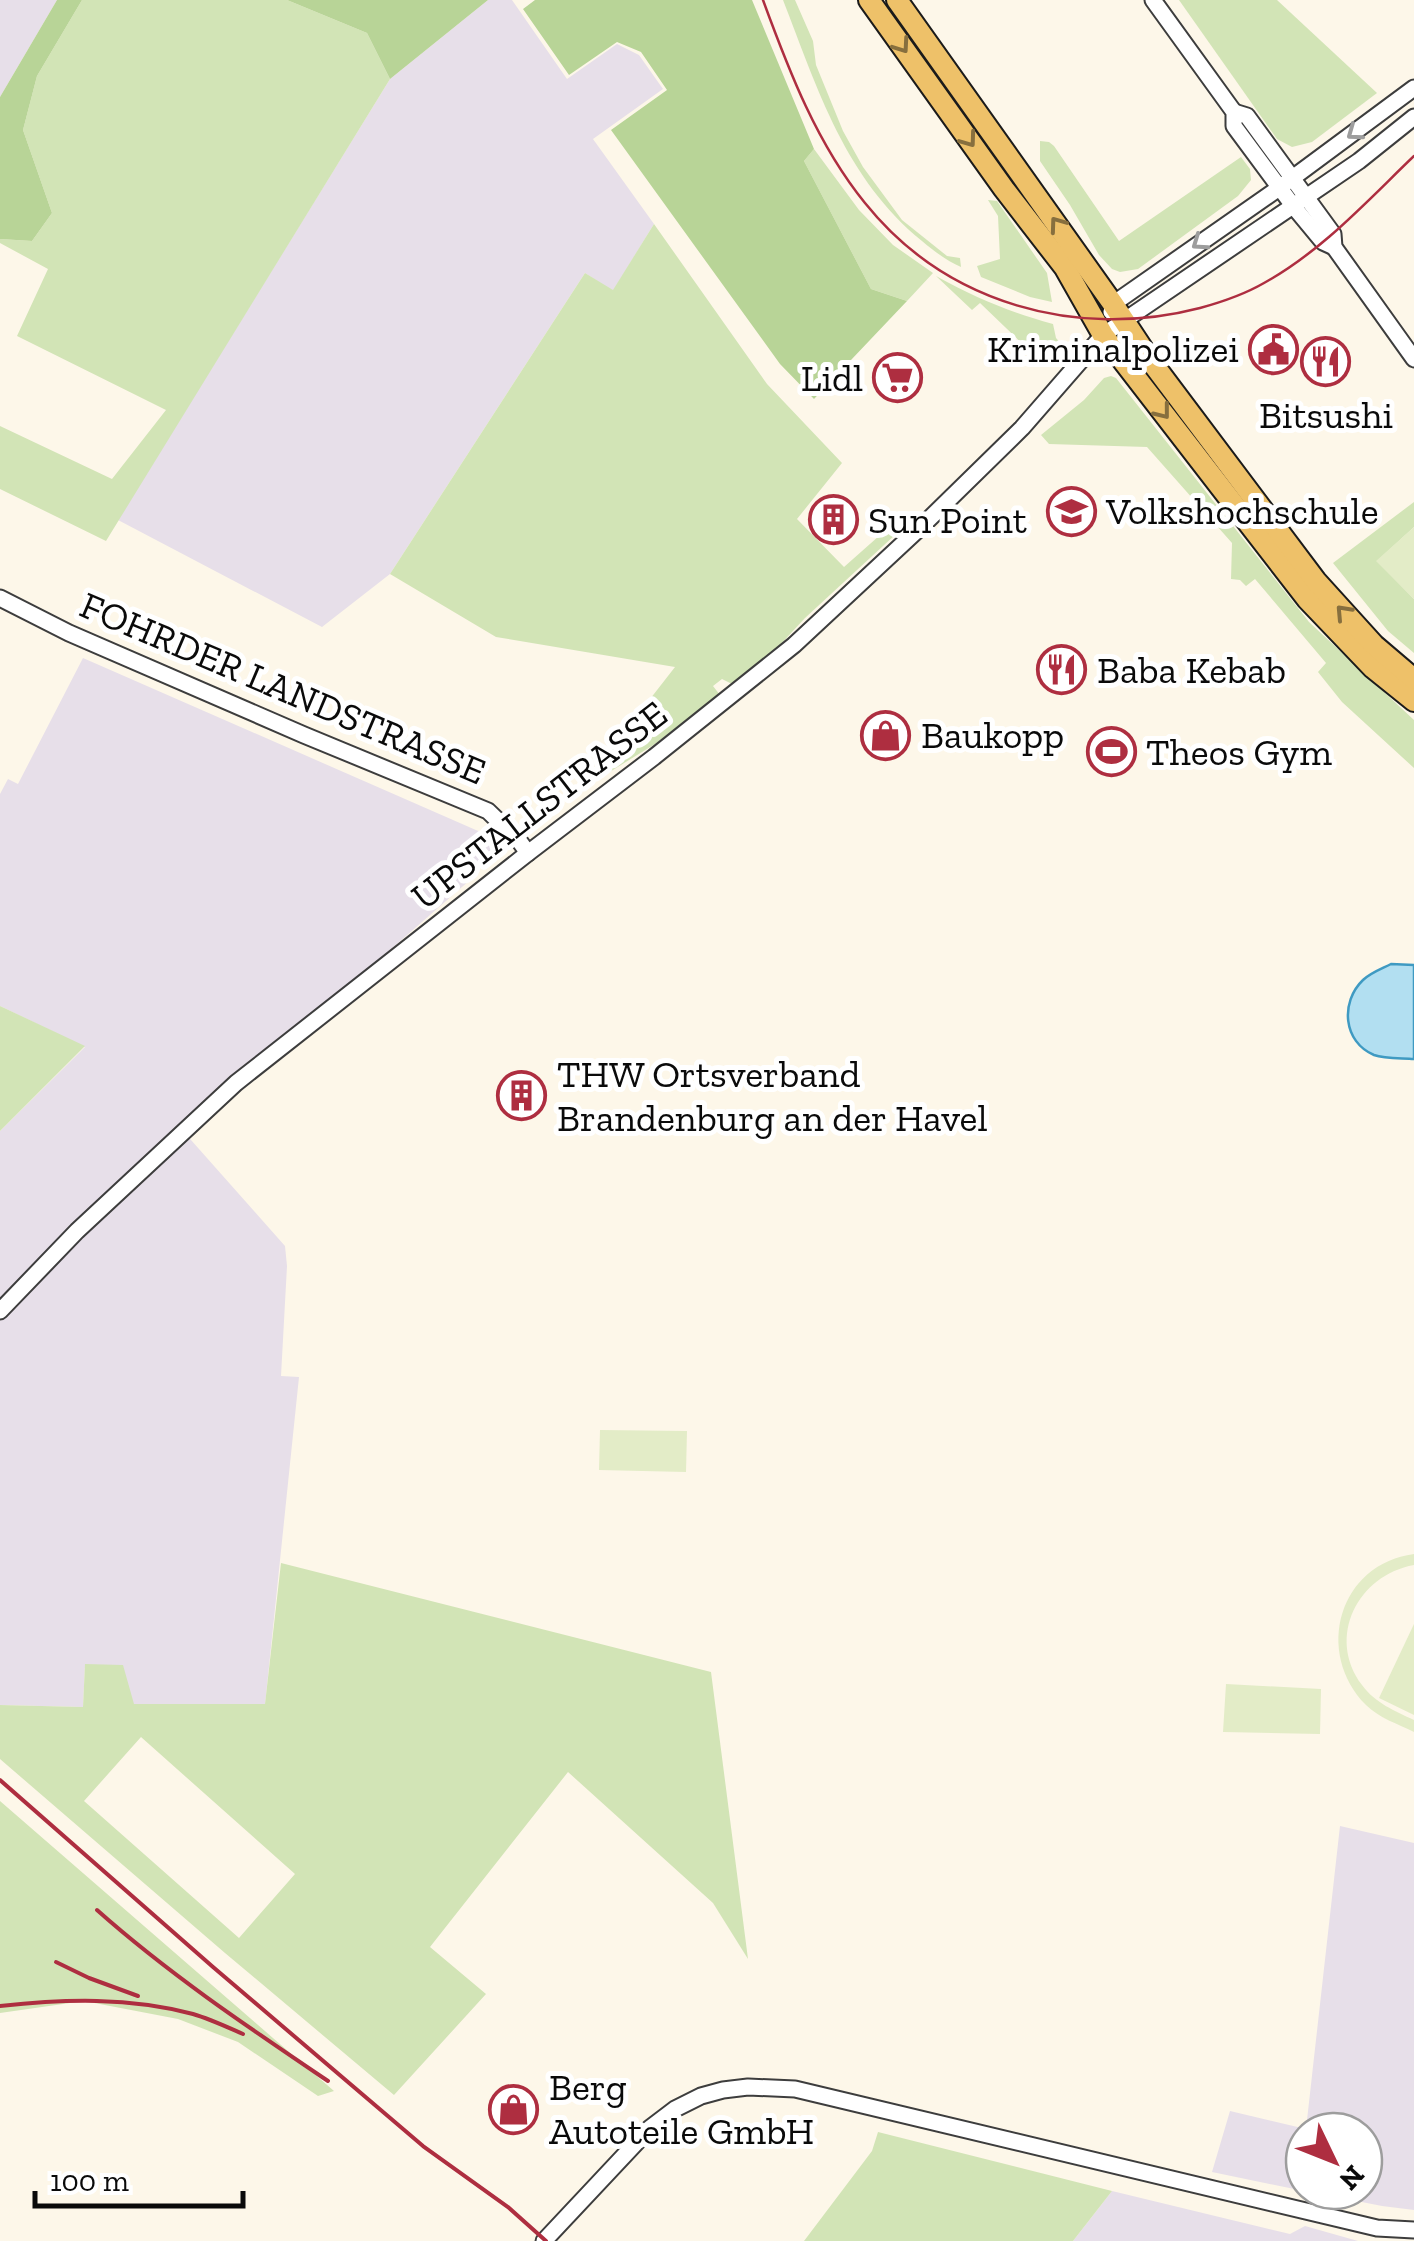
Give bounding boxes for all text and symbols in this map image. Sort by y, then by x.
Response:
one-way arrow [890,35,908,53]
one-way arrow [1347,122,1365,139]
one-way arrow [957,129,975,147]
one-way arrow [1051,217,1069,236]
one-way arrow [1192,231,1211,249]
public building icon: Kriminalpolizei [1248,323,1300,375]
place label: Kriminalpolizei [987,326,1239,372]
restaurant icon: Bitsushi [1300,335,1352,387]
supermarket icon: Lidl [872,352,924,404]
place label: Lidl [801,355,863,401]
place label: Bitsushi [1259,392,1393,438]
one-way arrow [1151,401,1168,419]
school or university icon: Volkshochschule [1045,485,1097,537]
place label: Volkshochschule [1105,488,1379,534]
building icon: Sun Point [807,494,859,546]
place label: Sun Point [868,497,1027,543]
street label: FOHRDER LANDSTRASSE [73,582,493,794]
one-way arrow [1337,605,1355,623]
restaurant icon: Baba Kebab [1036,644,1088,696]
place label: Baba Kebab [1097,647,1286,693]
street label: UPSTALLSTRASSE [402,691,676,919]
shop icon: Baukopp [860,709,912,761]
place label: Baukopp [921,712,1064,758]
sports icon: Theos Gym [1085,726,1137,778]
place label: Theos Gym [1146,729,1332,775]
place label: THW Ortsverband Brandenburg an der Havel [557,1051,988,1141]
building icon: THW Ortsverband Brandenburg an der Havel [496,1070,548,1122]
place label: Berg Autoteile GmbH [549,2064,814,2154]
shop icon: Berg Autoteile GmbH [488,2083,540,2135]
north arrow [1284,2111,1384,2211]
scale bar [35,2146,242,2208]
text: N [1333,2159,1371,2197]
text: 100 m [50,2163,129,2199]

